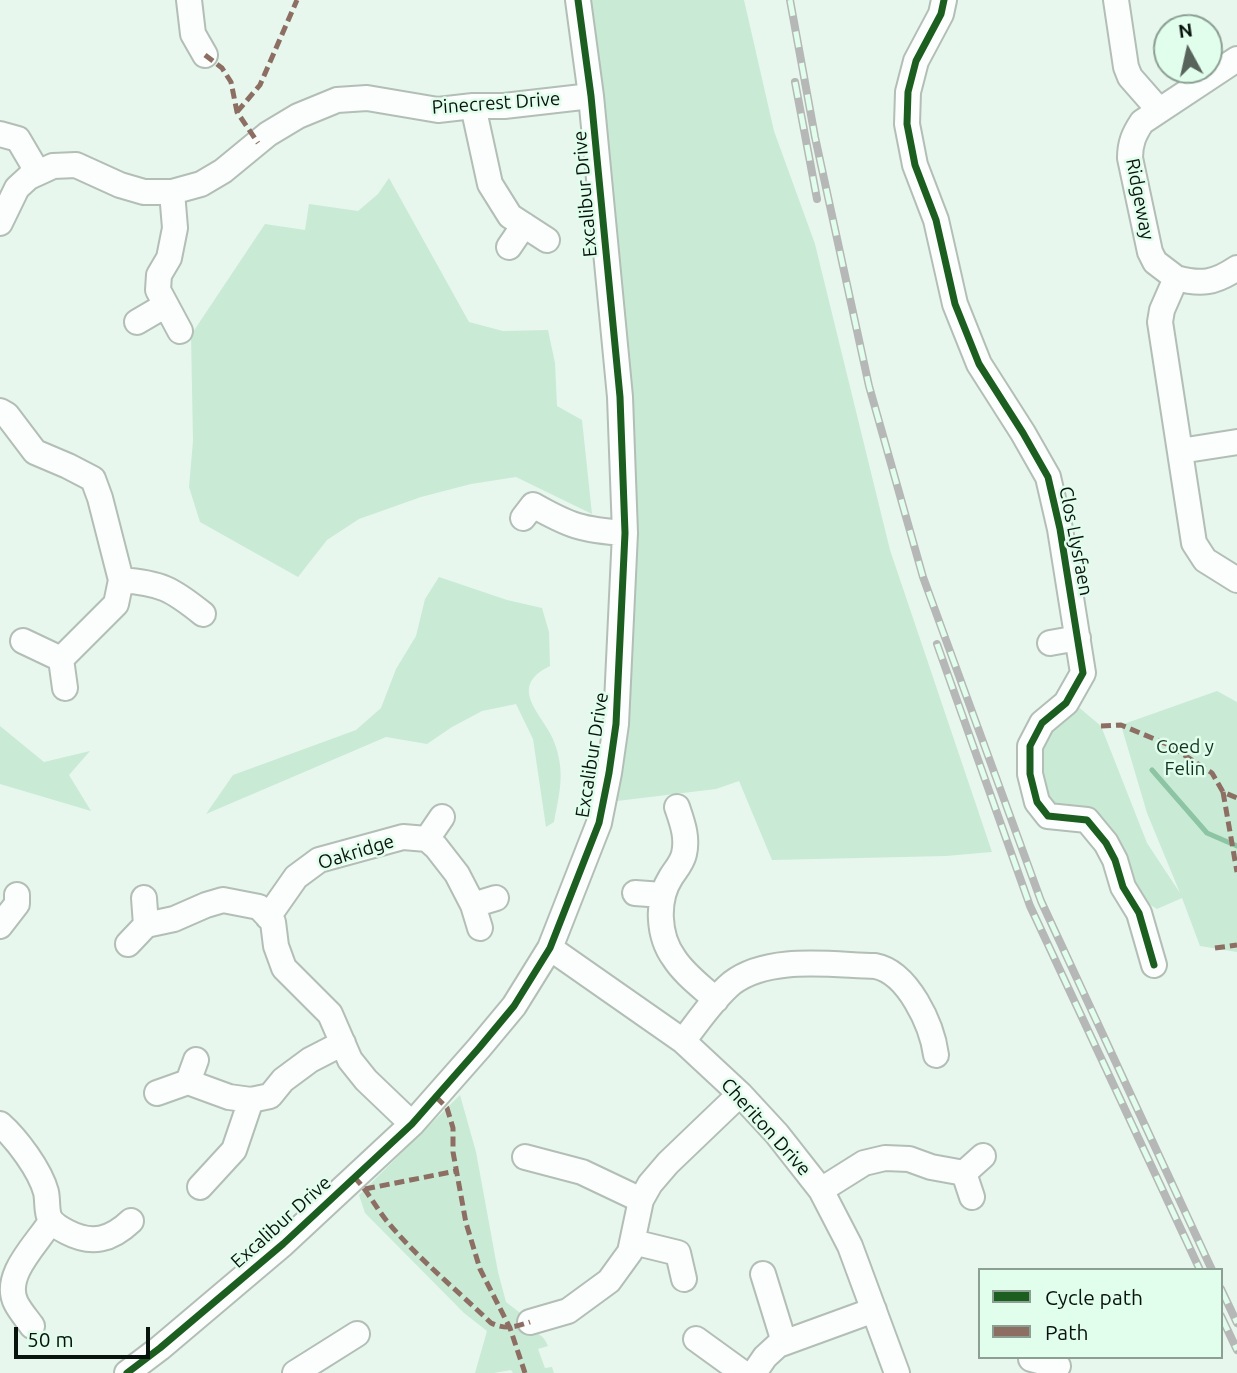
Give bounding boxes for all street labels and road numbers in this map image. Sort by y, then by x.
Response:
street label: Pinecrest Drive [431,87,561,119]
street label: Excalibur Drive [568,130,602,258]
street label: Ridgeway [1121,156,1159,242]
street label: Clos Llysfaen [1054,484,1098,598]
street label: Excalibur Drive [571,691,613,819]
street label: Oakridge [315,830,397,874]
street label: Cheriton Drive [716,1073,816,1181]
street label: Excalibur Drive [226,1171,336,1273]

